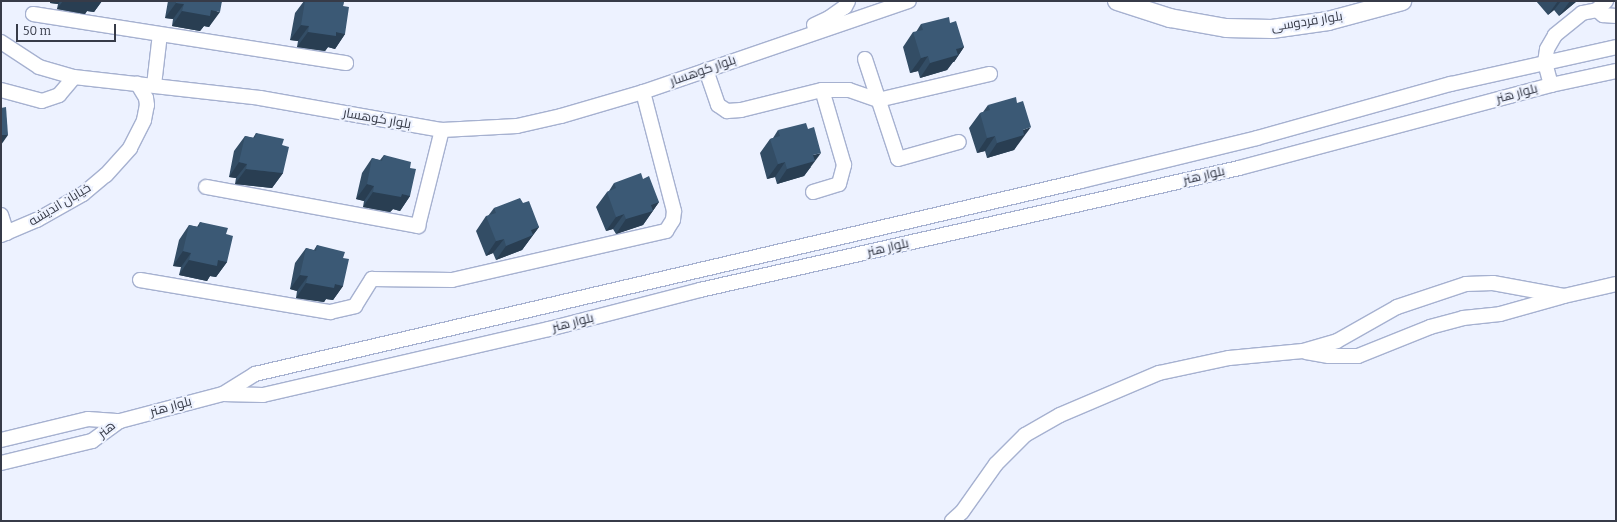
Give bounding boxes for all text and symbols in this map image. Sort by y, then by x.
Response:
street label: بلوار فردوسی [1270,9,1344,35]
scale bar [18,16,118,42]
text: 50 m [23,24,51,38]
street label: بلوار کوهسار [668,52,738,90]
street label: بلوار هنر [1494,81,1540,107]
street label: بلوار کوهسار [342,105,412,133]
street label: بلوار هنر [1182,164,1226,188]
street label: خیابان اندیشه [26,180,94,230]
street label: بلوار هنر [866,236,910,260]
street label: بلوار هنر [550,310,596,336]
street label: بلوار هنر [148,394,194,420]
street label: هنر [95,418,119,442]

